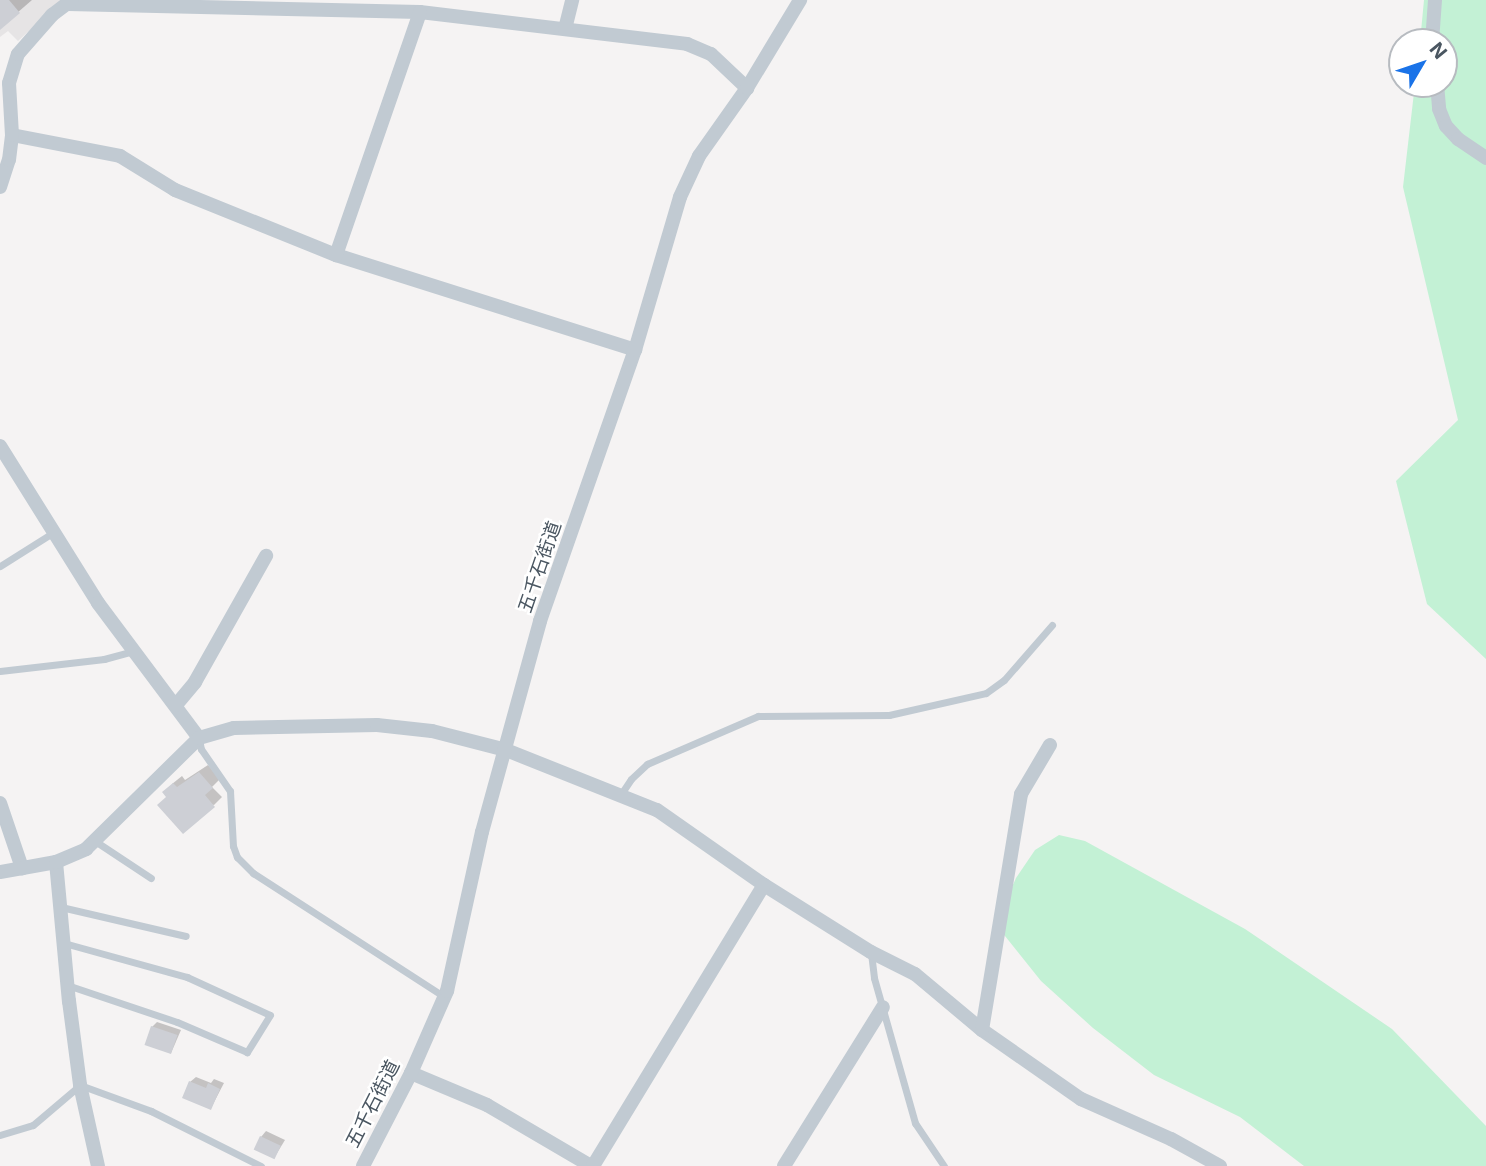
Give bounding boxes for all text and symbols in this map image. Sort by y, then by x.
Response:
north arrow [1388,28,1458,98]
text: N [1425,38,1452,64]
street label: 五千石街道 [514,518,566,616]
street label: 五千石街道 [341,1057,405,1151]

